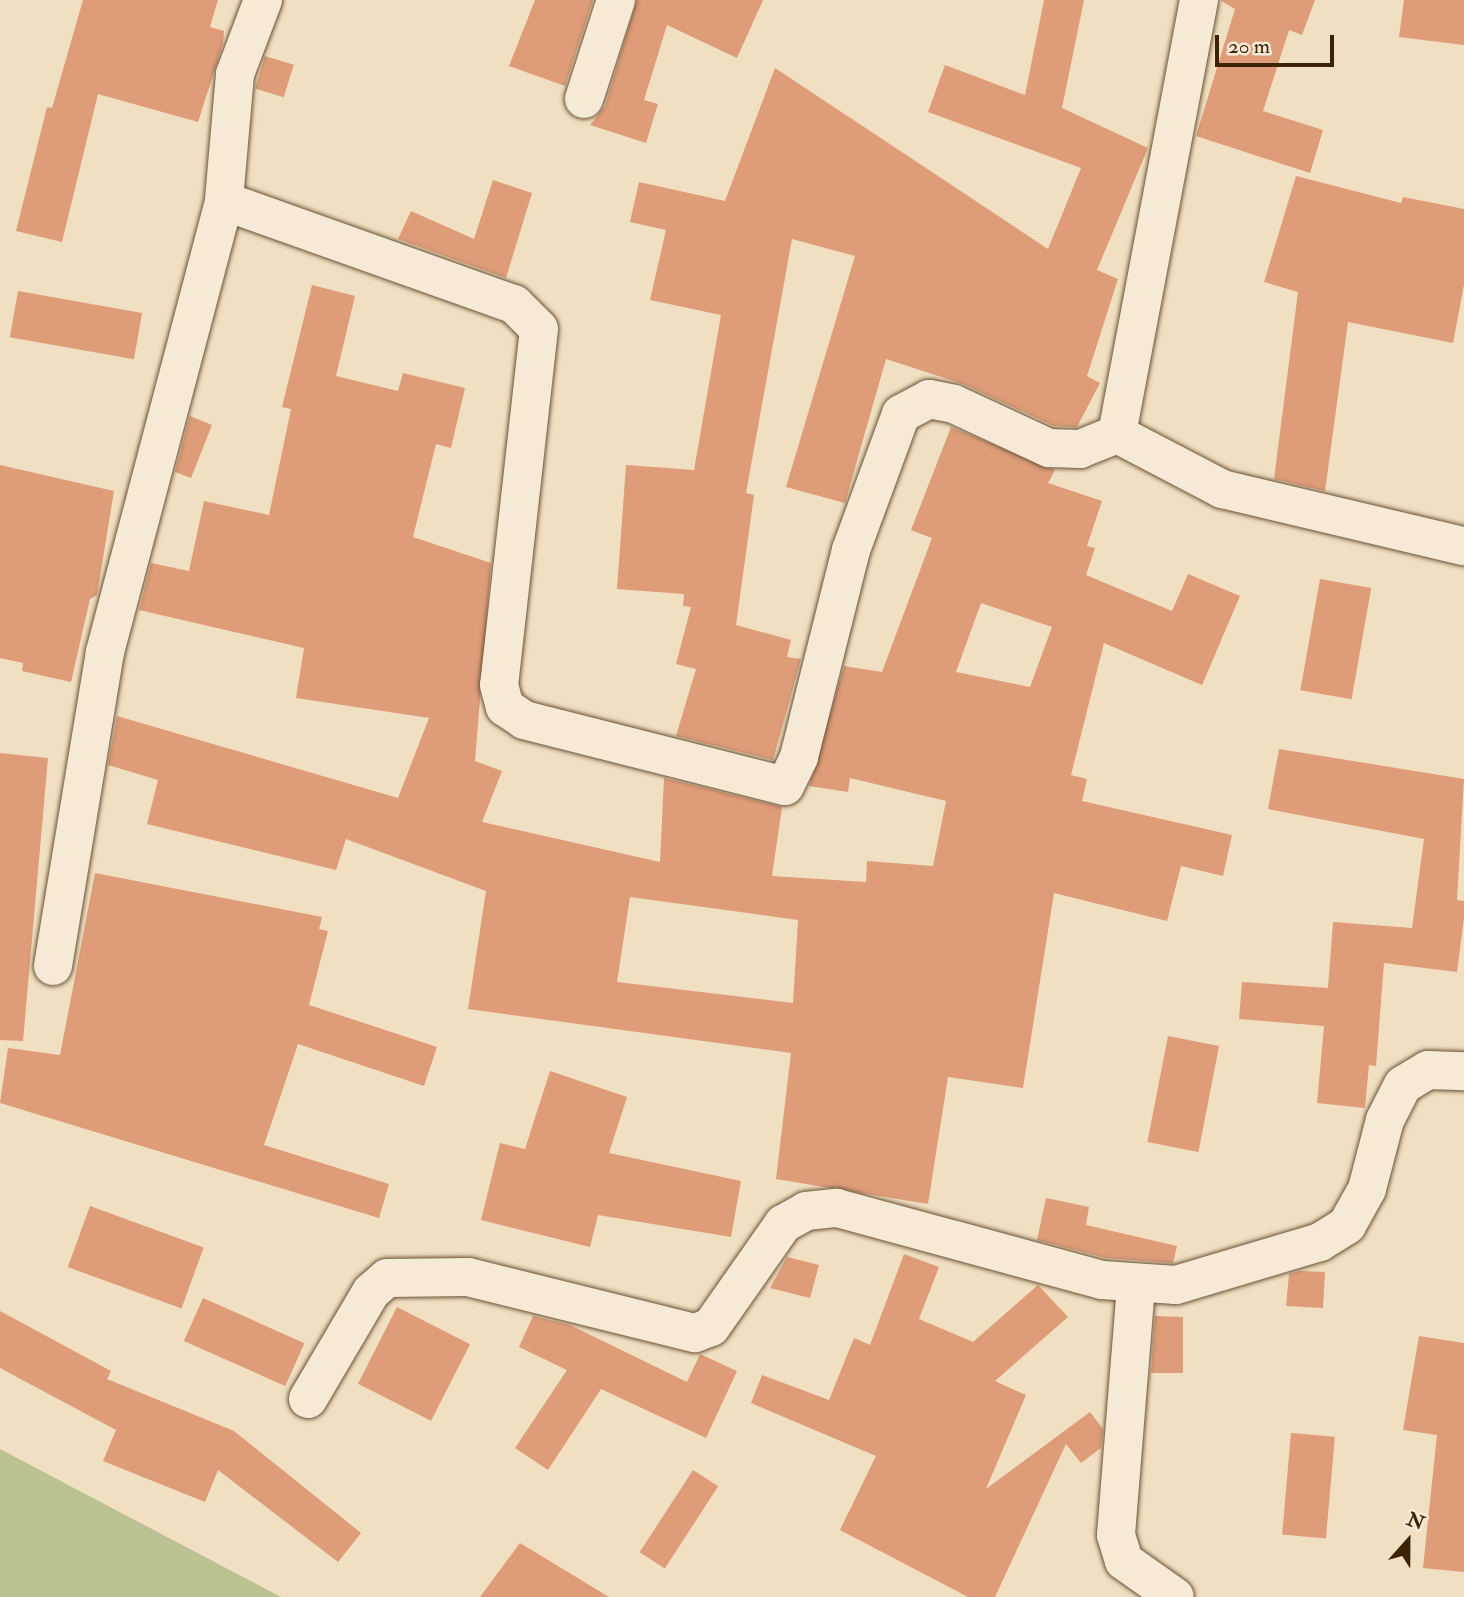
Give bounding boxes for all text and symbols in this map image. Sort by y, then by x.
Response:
scale bar [1219,21,1338,65]
text: 20 m [1228,33,1270,60]
north arrow [1373,1506,1443,1576]
text: N [1403,1507,1428,1536]

